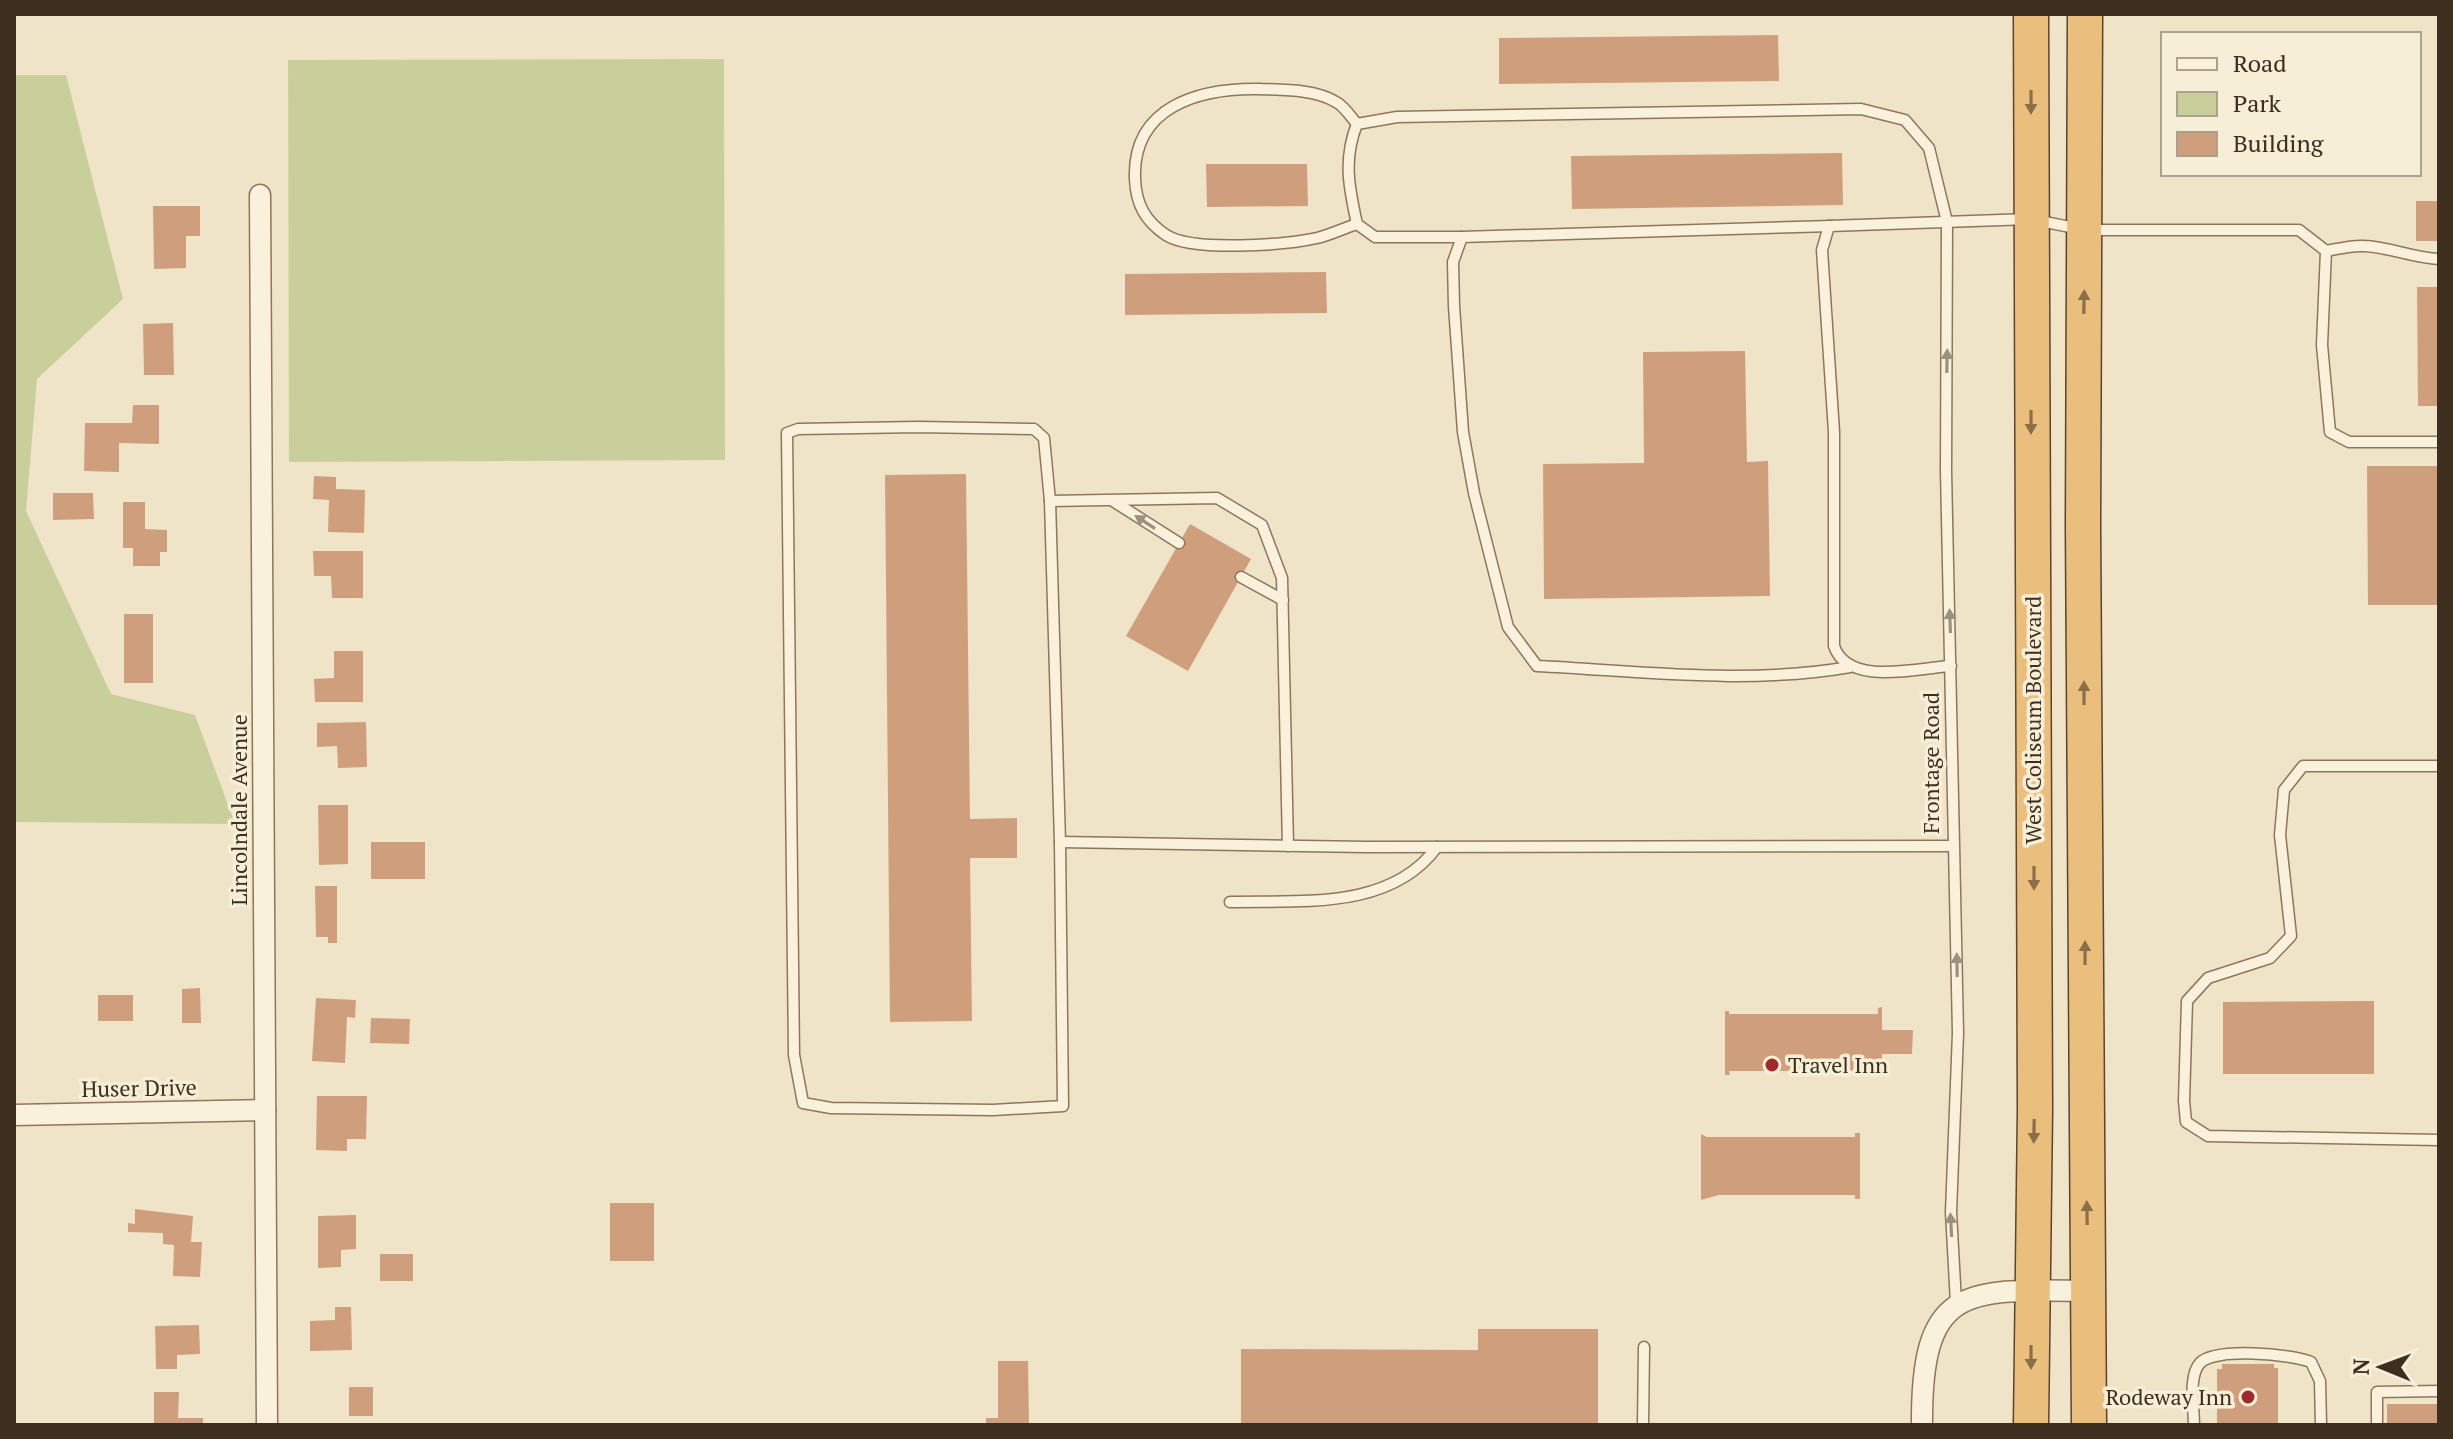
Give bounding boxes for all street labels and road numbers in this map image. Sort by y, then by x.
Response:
street label: West Coliseum Boulevard [2018,596,2047,844]
street label: Frontage Road [1916,692,1945,834]
street label: Lincolndale Avenue [224,714,253,906]
street label: Huser Drive [81,1072,197,1103]

